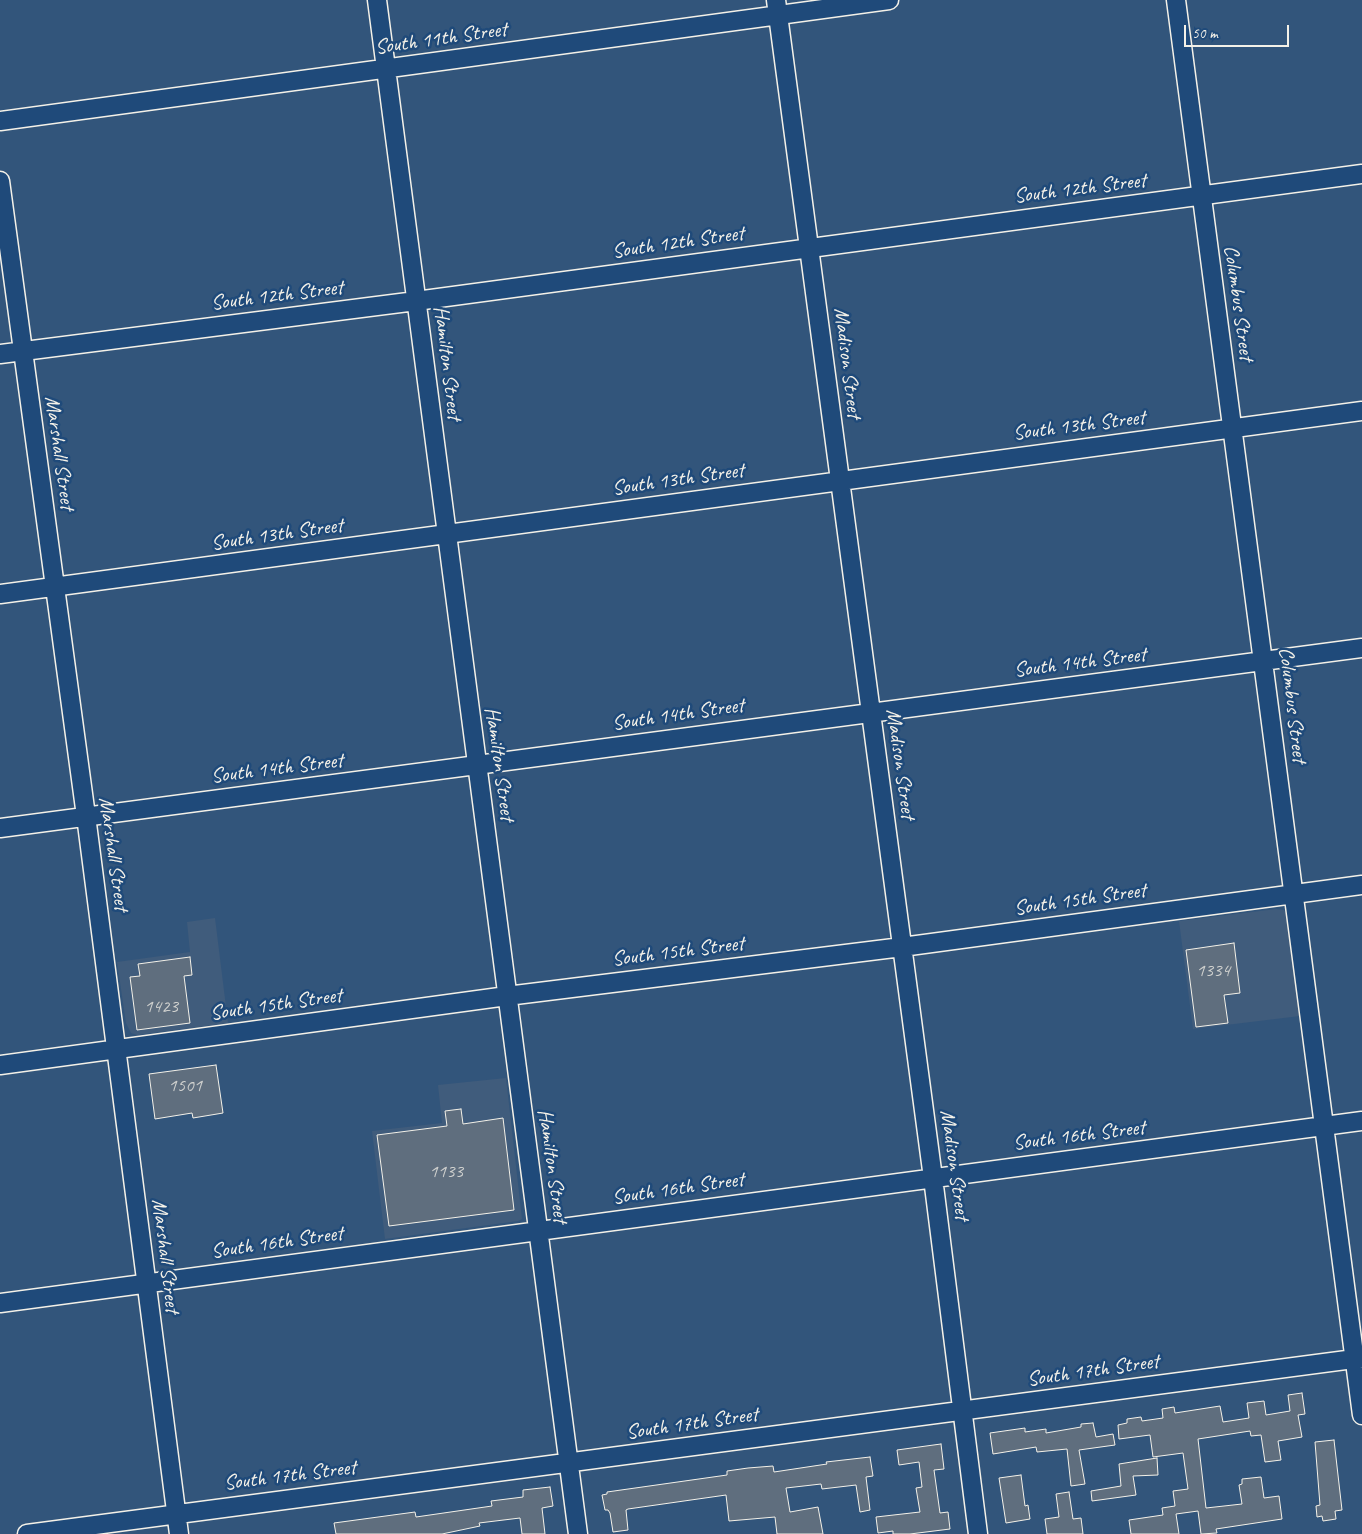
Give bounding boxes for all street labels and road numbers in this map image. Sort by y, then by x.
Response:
street label: South 11th Street [373,17,509,61]
street label: South 12th Street [1012,168,1148,210]
street label: South 12th Street [610,221,746,265]
street label: Columbus Street [1217,244,1259,362]
street label: South 12th Street [209,275,345,317]
street label: Hamilton Street [427,304,467,422]
street label: Madison Street [828,306,866,420]
street label: Marshall Street [39,394,79,512]
street label: South 13th Street [1011,405,1147,447]
street label: South 13th Street [610,458,746,502]
street label: South 13th Street [209,513,345,557]
street label: South 14th Street [1012,642,1148,684]
street label: Columbus Street [1272,646,1312,764]
street label: South 14th Street [610,693,746,737]
street label: Hamilton Street [479,705,519,823]
street label: Madison Street [880,707,920,821]
street label: South 14th Street [209,748,345,790]
street label: Marshall Street [93,795,133,913]
street label: South 15th Street [1012,878,1148,922]
street label: South 15th Street [610,931,746,973]
street label: South 15th Street [208,983,344,1027]
street label: Hamilton Street [532,1107,572,1225]
street label: Madison Street [934,1108,974,1222]
street label: South 16th Street [1011,1115,1147,1157]
street label: South 16th Street [610,1167,746,1211]
street label: Marshall Street [145,1197,185,1315]
street label: South 16th Street [209,1221,345,1265]
street label: South 17th Street [1025,1349,1161,1393]
street label: South 17th Street [624,1402,760,1446]
street label: South 17th Street [222,1455,358,1497]

